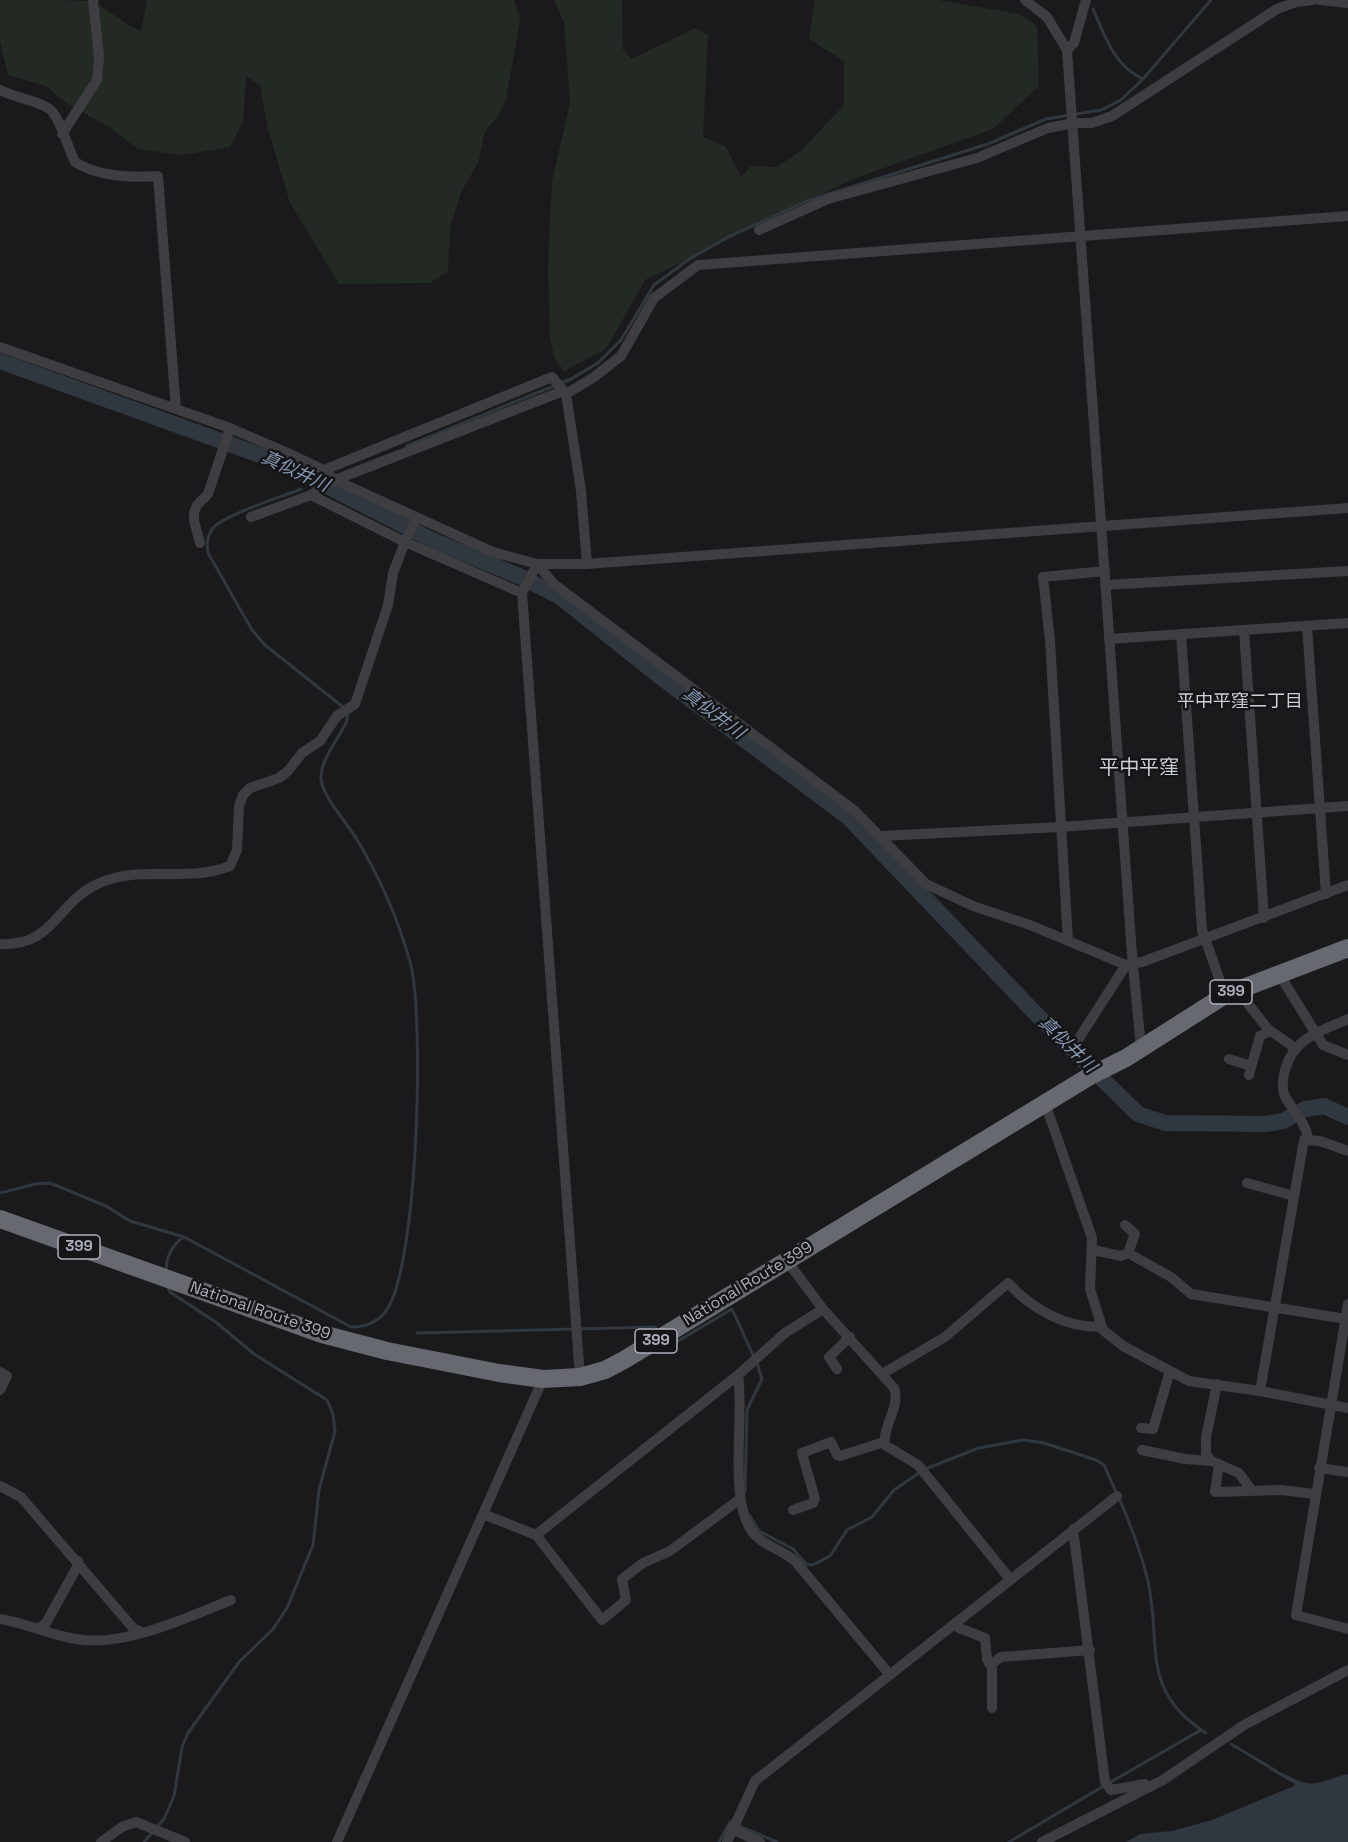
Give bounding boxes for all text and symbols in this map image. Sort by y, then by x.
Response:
water label: 真似井川 [258,447,332,497]
water label: 真似井川 [678,684,748,744]
district label: 平中平窪二丁目 [1177,691,1303,713]
district label: 平中平窪 [1099,757,1179,781]
road number: 399 [1210,980,1252,1004]
water label: 真似井川 [1034,1012,1100,1078]
road number: 399 [58,1235,100,1259]
street label: National Route 399 [680,1238,816,1330]
street label: National Route 399 [187,1278,333,1344]
road number: 399 [635,1329,677,1353]

